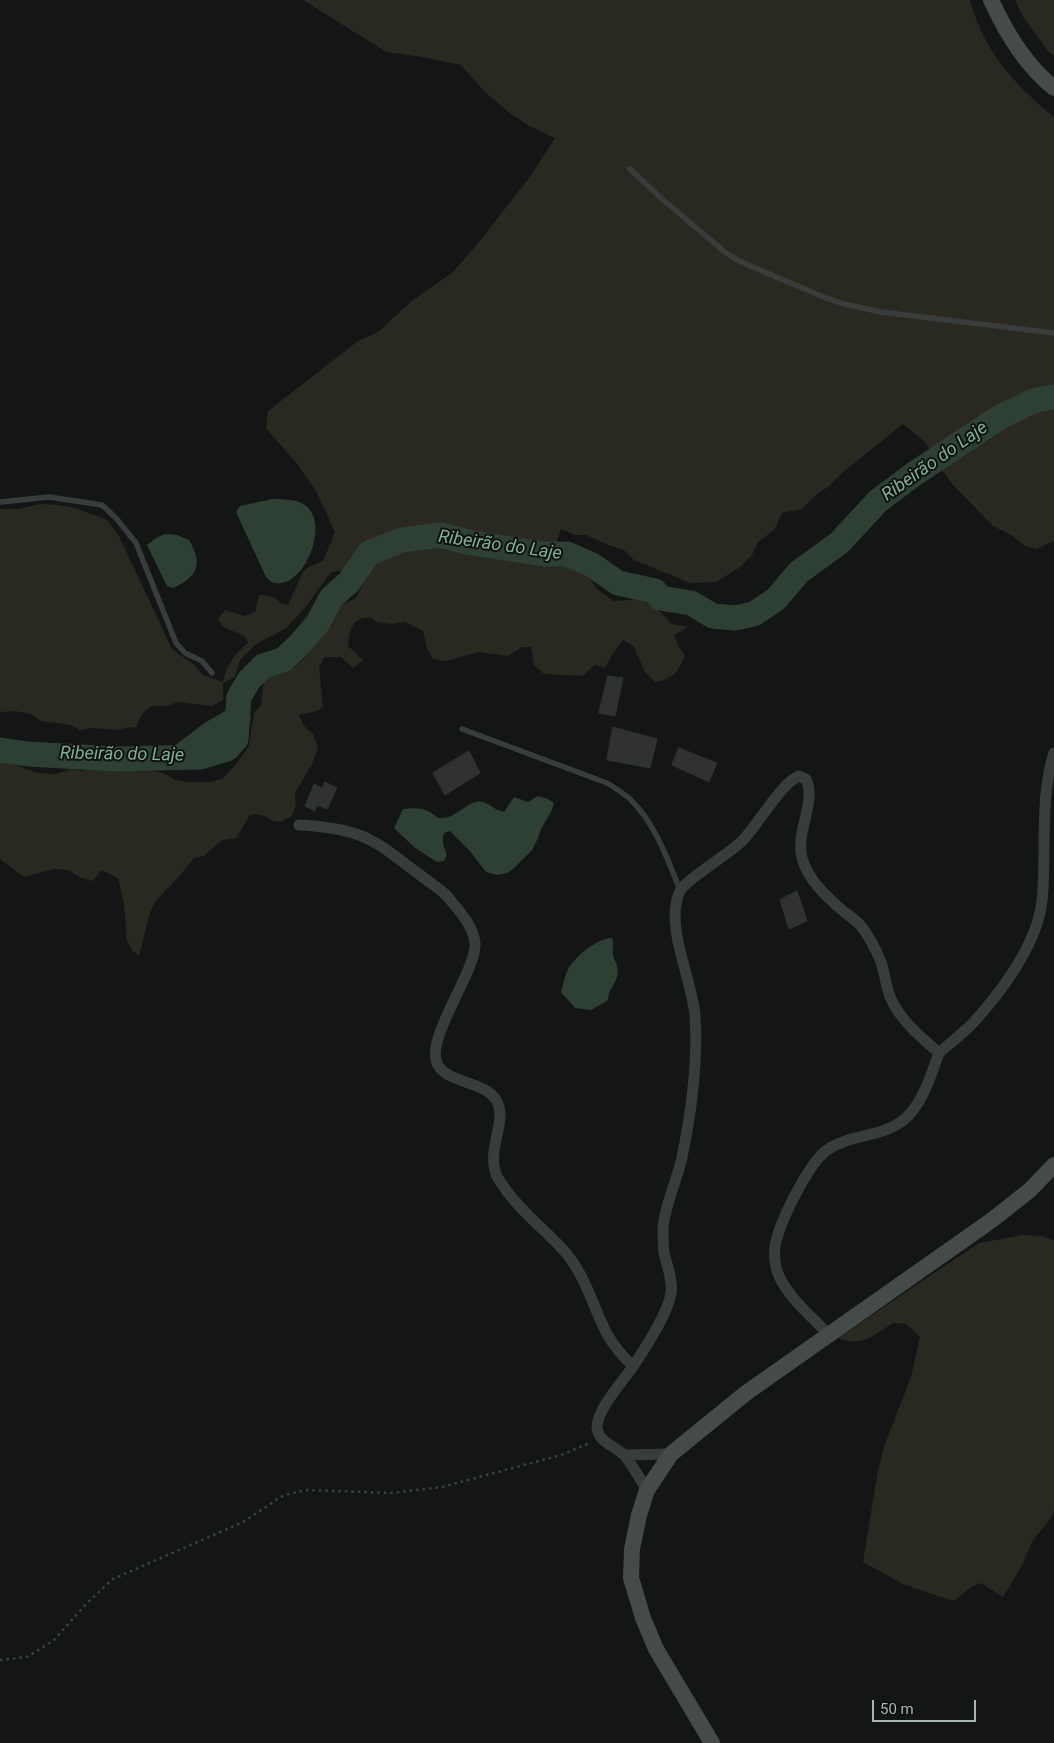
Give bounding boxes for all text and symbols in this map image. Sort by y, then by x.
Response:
water label: Ribeirão do Laje [878,418,992,506]
water label: Ribeirão do Laje [437,527,563,565]
water label: Ribeirão do Laje [60,743,184,767]
scale bar [874,1690,978,1722]
text: 50 m [880,1700,914,1718]

